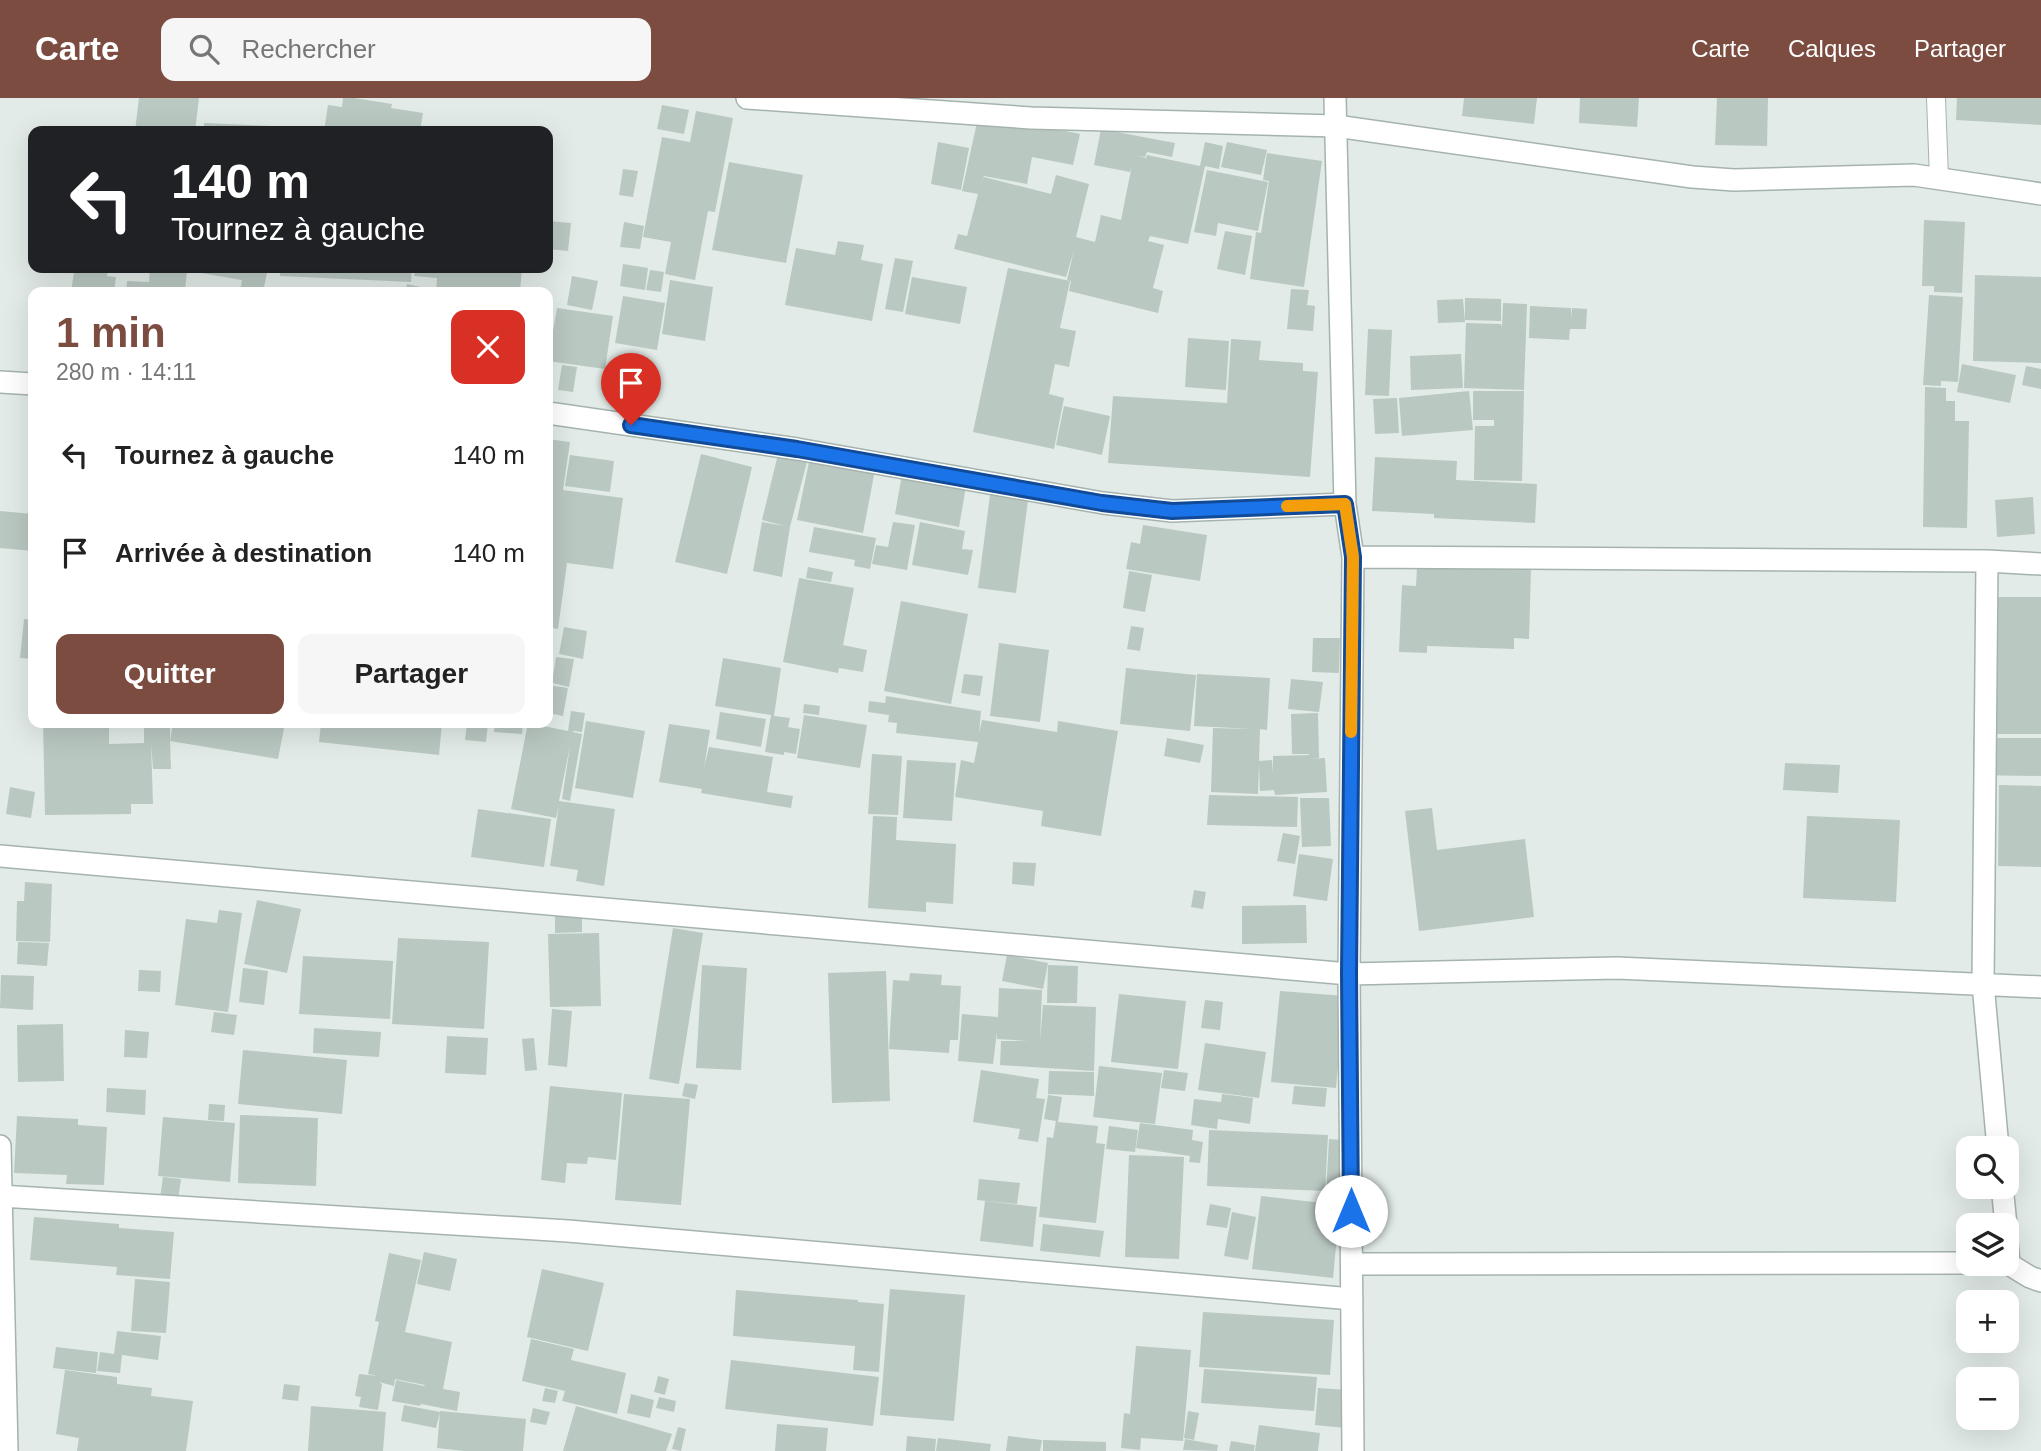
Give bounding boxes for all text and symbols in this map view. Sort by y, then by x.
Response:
search box [161,18,651,81]
text: Carte [35,30,119,67]
icon: search [185,30,223,68]
text: Rechercher [241,34,376,64]
text: Carte [1691,35,1750,62]
text: Calques [1788,35,1876,62]
text: Partager [1914,35,2006,62]
icon: left [56,154,147,245]
text: 140 m [171,154,310,208]
text: Tournez à gauche [171,211,425,247]
text: 1 min [56,309,166,356]
button: close [451,310,525,384]
pin [601,353,661,425]
text: 280 m · 14:11 [56,359,196,385]
icon: arrive [612,364,650,402]
icon: left [56,436,94,474]
text: Tournez à gauche [115,440,334,470]
text: 140 m [453,440,525,470]
icon: arrive [56,534,94,572]
text: Arrivée à destination [115,538,372,568]
text: 140 m [453,538,525,568]
button: Quitter [56,634,284,714]
button: Partager [298,634,525,714]
map controls [1956,1136,2019,1430]
button: search [1956,1136,2019,1199]
position arrow [1314,1174,1388,1248]
button: layers [1956,1213,2019,1276]
button: + [1956,1290,2019,1353]
button: − [1956,1367,2019,1430]

